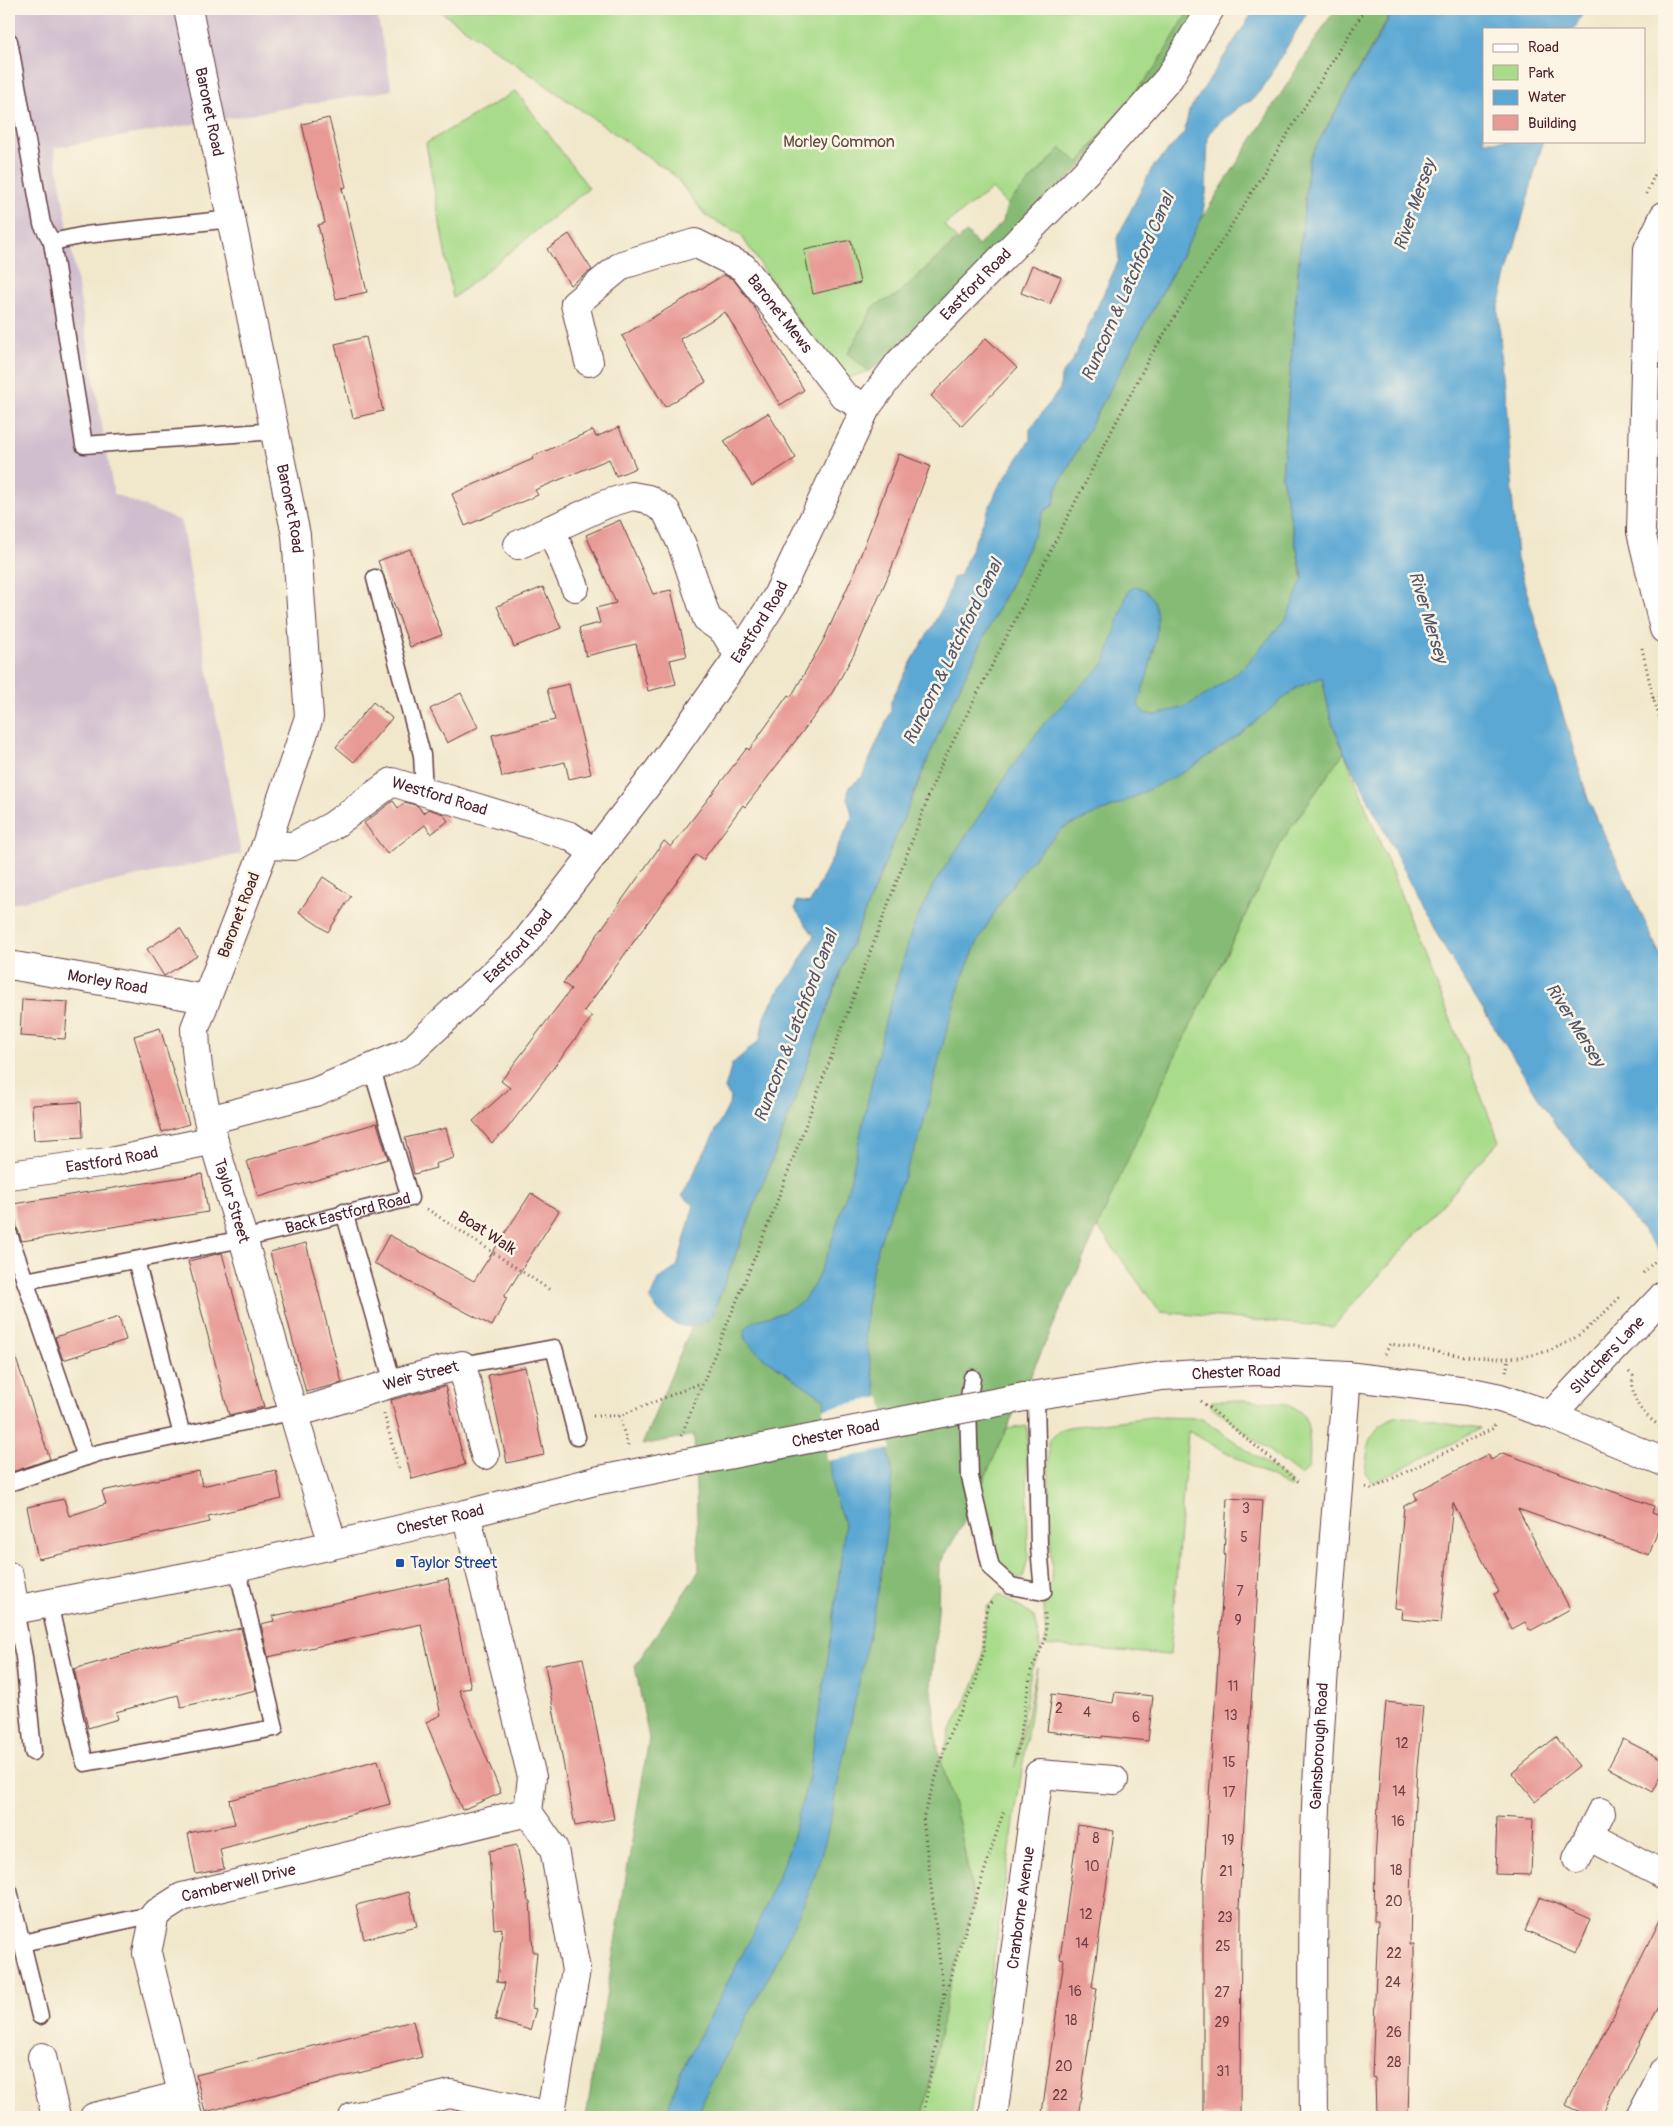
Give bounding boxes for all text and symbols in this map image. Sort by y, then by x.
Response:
legend [1483,28,1646,142]
text: Road [1528,38,1559,57]
text: Park [1528,64,1555,83]
street label: Baronet Road [190,66,228,158]
text: Water [1528,88,1567,107]
text: Building [1528,114,1576,133]
park label: Morley Common [783,132,895,152]
water label: River Mersey [1389,154,1442,253]
water label: Runcorn & Latchford Canal [1076,188,1181,385]
street label: Eastford Road [936,244,1016,325]
street label: Baronet Mews [743,270,817,357]
street label: Baronet Road [272,462,307,554]
water label: Runcorn & Latchford Canal [898,554,1009,748]
water label: River Mersey [1403,569,1453,668]
street label: Eastford Road [727,578,793,667]
street label: Westford Road [389,772,490,820]
street label: Baronet Road [213,869,265,961]
street label: Eastford Road [480,905,557,988]
water label: Runcorn & Latchford Canal [749,925,844,1125]
street label: Morley Road [66,965,149,999]
water label: River Mersey [1540,979,1611,1073]
street label: Eastford Road [64,1142,160,1177]
street label: Taylor Street [209,1156,254,1246]
street label: Back Eastford Road [283,1188,413,1238]
street label: Boat Walk [454,1207,520,1260]
street label: Slutchers Lane [1565,1312,1649,1399]
street label: Weir Street [381,1356,461,1395]
street label: Chester Road [1191,1361,1281,1384]
street label: Chester Road [790,1415,882,1452]
street label: Chester Road [395,1500,486,1540]
house number: 3 [1242,1500,1250,1517]
house number: 5 [1240,1529,1248,1546]
place label: Taylor Street [410,1553,498,1573]
marker: Taylor Street [394,1557,406,1569]
house number: 7 [1236,1583,1244,1600]
house number: 9 [1234,1612,1242,1629]
house number: 11 [1228,1678,1238,1695]
street label: Gainsborough Road [1306,1682,1333,1810]
house number: 2 [1055,1700,1063,1717]
house number: 4 [1083,1704,1091,1721]
house number: 13 [1224,1707,1238,1724]
house number: 6 [1132,1709,1140,1726]
house number: 12 [1395,1735,1409,1752]
house number: 15 [1222,1754,1236,1771]
house number: 14 [1392,1783,1406,1800]
house number: 17 [1223,1784,1236,1801]
house number: 16 [1391,1813,1405,1830]
house number: 8 [1092,1830,1100,1847]
house number: 19 [1222,1832,1234,1849]
street label: Cranborne Avenue [1003,1845,1039,1970]
house number: 10 [1084,1858,1100,1875]
street label: Camberwell Drive [179,1859,298,1907]
house number: 18 [1390,1862,1402,1879]
house number: 21 [1219,1863,1233,1880]
house number: 20 [1385,1893,1403,1910]
house number: 12 [1079,1906,1093,1923]
house number: 23 [1217,1909,1233,1926]
house number: 14 [1075,1935,1089,1952]
house number: 25 [1215,1938,1231,1955]
house number: 22 [1386,1945,1402,1962]
house number: 24 [1385,1974,1401,1991]
house number: 16 [1068,1983,1082,2000]
house number: 27 [1214,1984,1230,2001]
house number: 18 [1065,2012,1077,2029]
house number: 29 [1214,2014,1230,2031]
house number: 26 [1386,2024,1402,2041]
house number: 28 [1387,2054,1401,2071]
house number: 20 [1055,2058,1073,2075]
house number: 31 [1216,2063,1230,2080]
house number: 22 [1052,2087,1068,2104]

